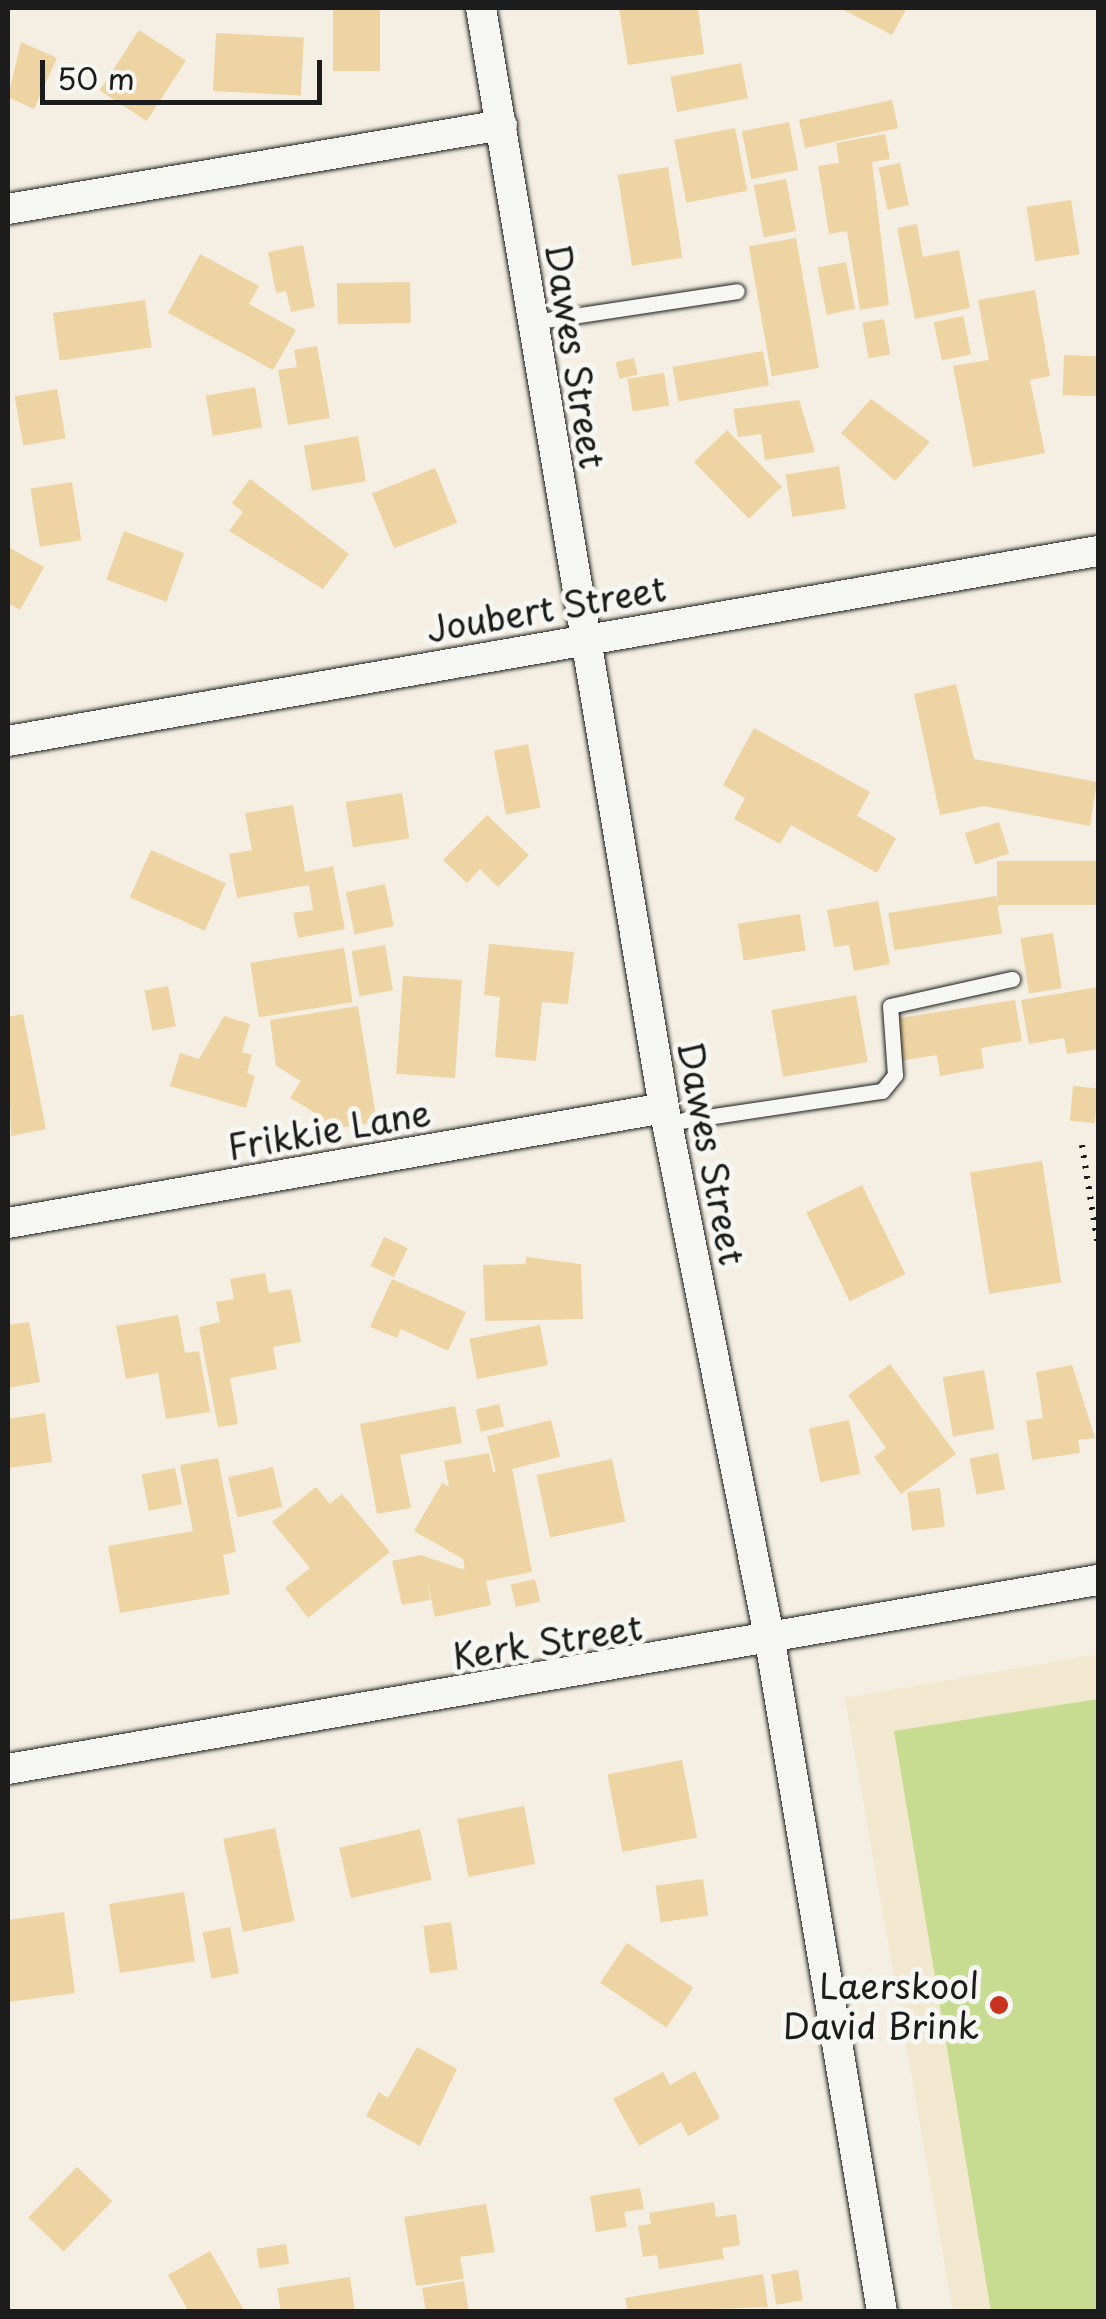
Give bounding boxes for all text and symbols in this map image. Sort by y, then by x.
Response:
scale bar [45,40,328,102]
text: 50 m [57,55,135,100]
street label: Dawes Street [537,240,615,472]
street label: Joubert Street [422,566,670,650]
street label: Dawes Street [670,1037,754,1269]
street label: Frikkie Lane [224,1090,434,1168]
street label: Kerk Street [448,1605,646,1677]
place label: Laerskool David Brink [779,1964,979,2046]
marker: Laerskool David Brink [988,1994,1010,2016]

